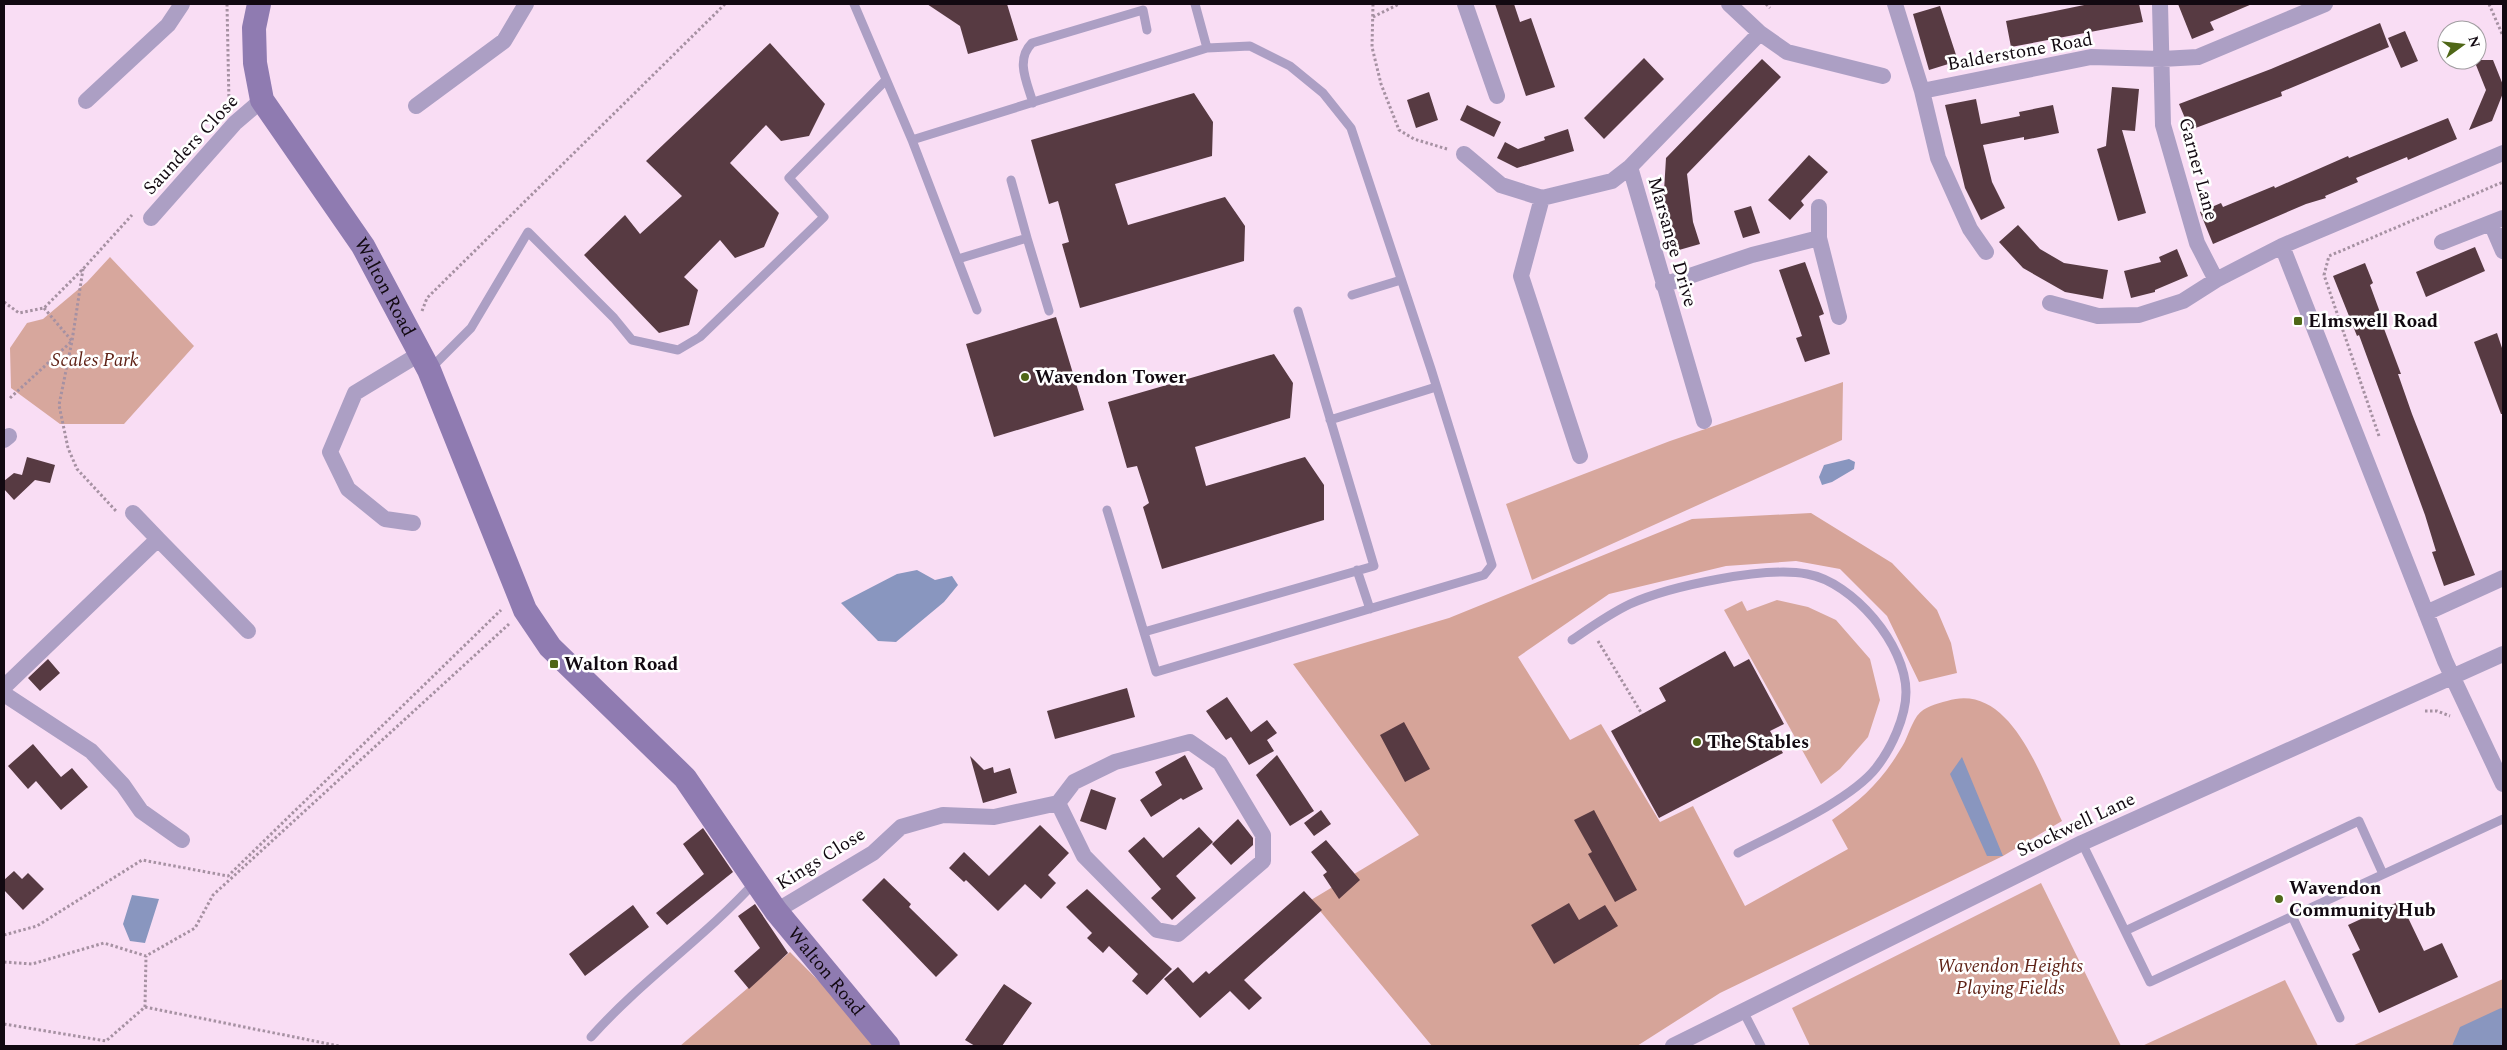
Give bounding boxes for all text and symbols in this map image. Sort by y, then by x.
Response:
north arrow [2437,20,2487,70]
street label: Balderstone Road [1945,25,2095,79]
text: N [2462,34,2486,50]
street label: Saunders Close [136,88,246,202]
street label: Garner Lane [2170,114,2226,224]
street label: Marsange Drive [1640,174,1704,310]
street label: Walton Road [346,232,423,342]
place label: Elmswell Road [2308,307,2438,336]
marker: Elmswell Road [2292,315,2304,327]
park label: Scales Park [51,346,139,375]
place label: Wavendon Tower [1035,363,1187,392]
marker: Wavendon Tower [1019,371,1031,383]
place label: Walton Road [564,650,678,679]
marker: Walton Road [548,658,560,670]
place label: The Stables [1707,728,1809,757]
marker: The Stables [1691,736,1703,748]
street label: Stockwell Lane [2012,785,2140,865]
street label: Kings Close [771,820,871,898]
place label: Wavendon Community Hub [2289,874,2436,925]
marker: Wavendon Community Hub [2273,893,2285,905]
street label: Walton Road [780,920,872,1022]
park label: Wavendon Heights Playing Fields [1937,952,2083,1003]

